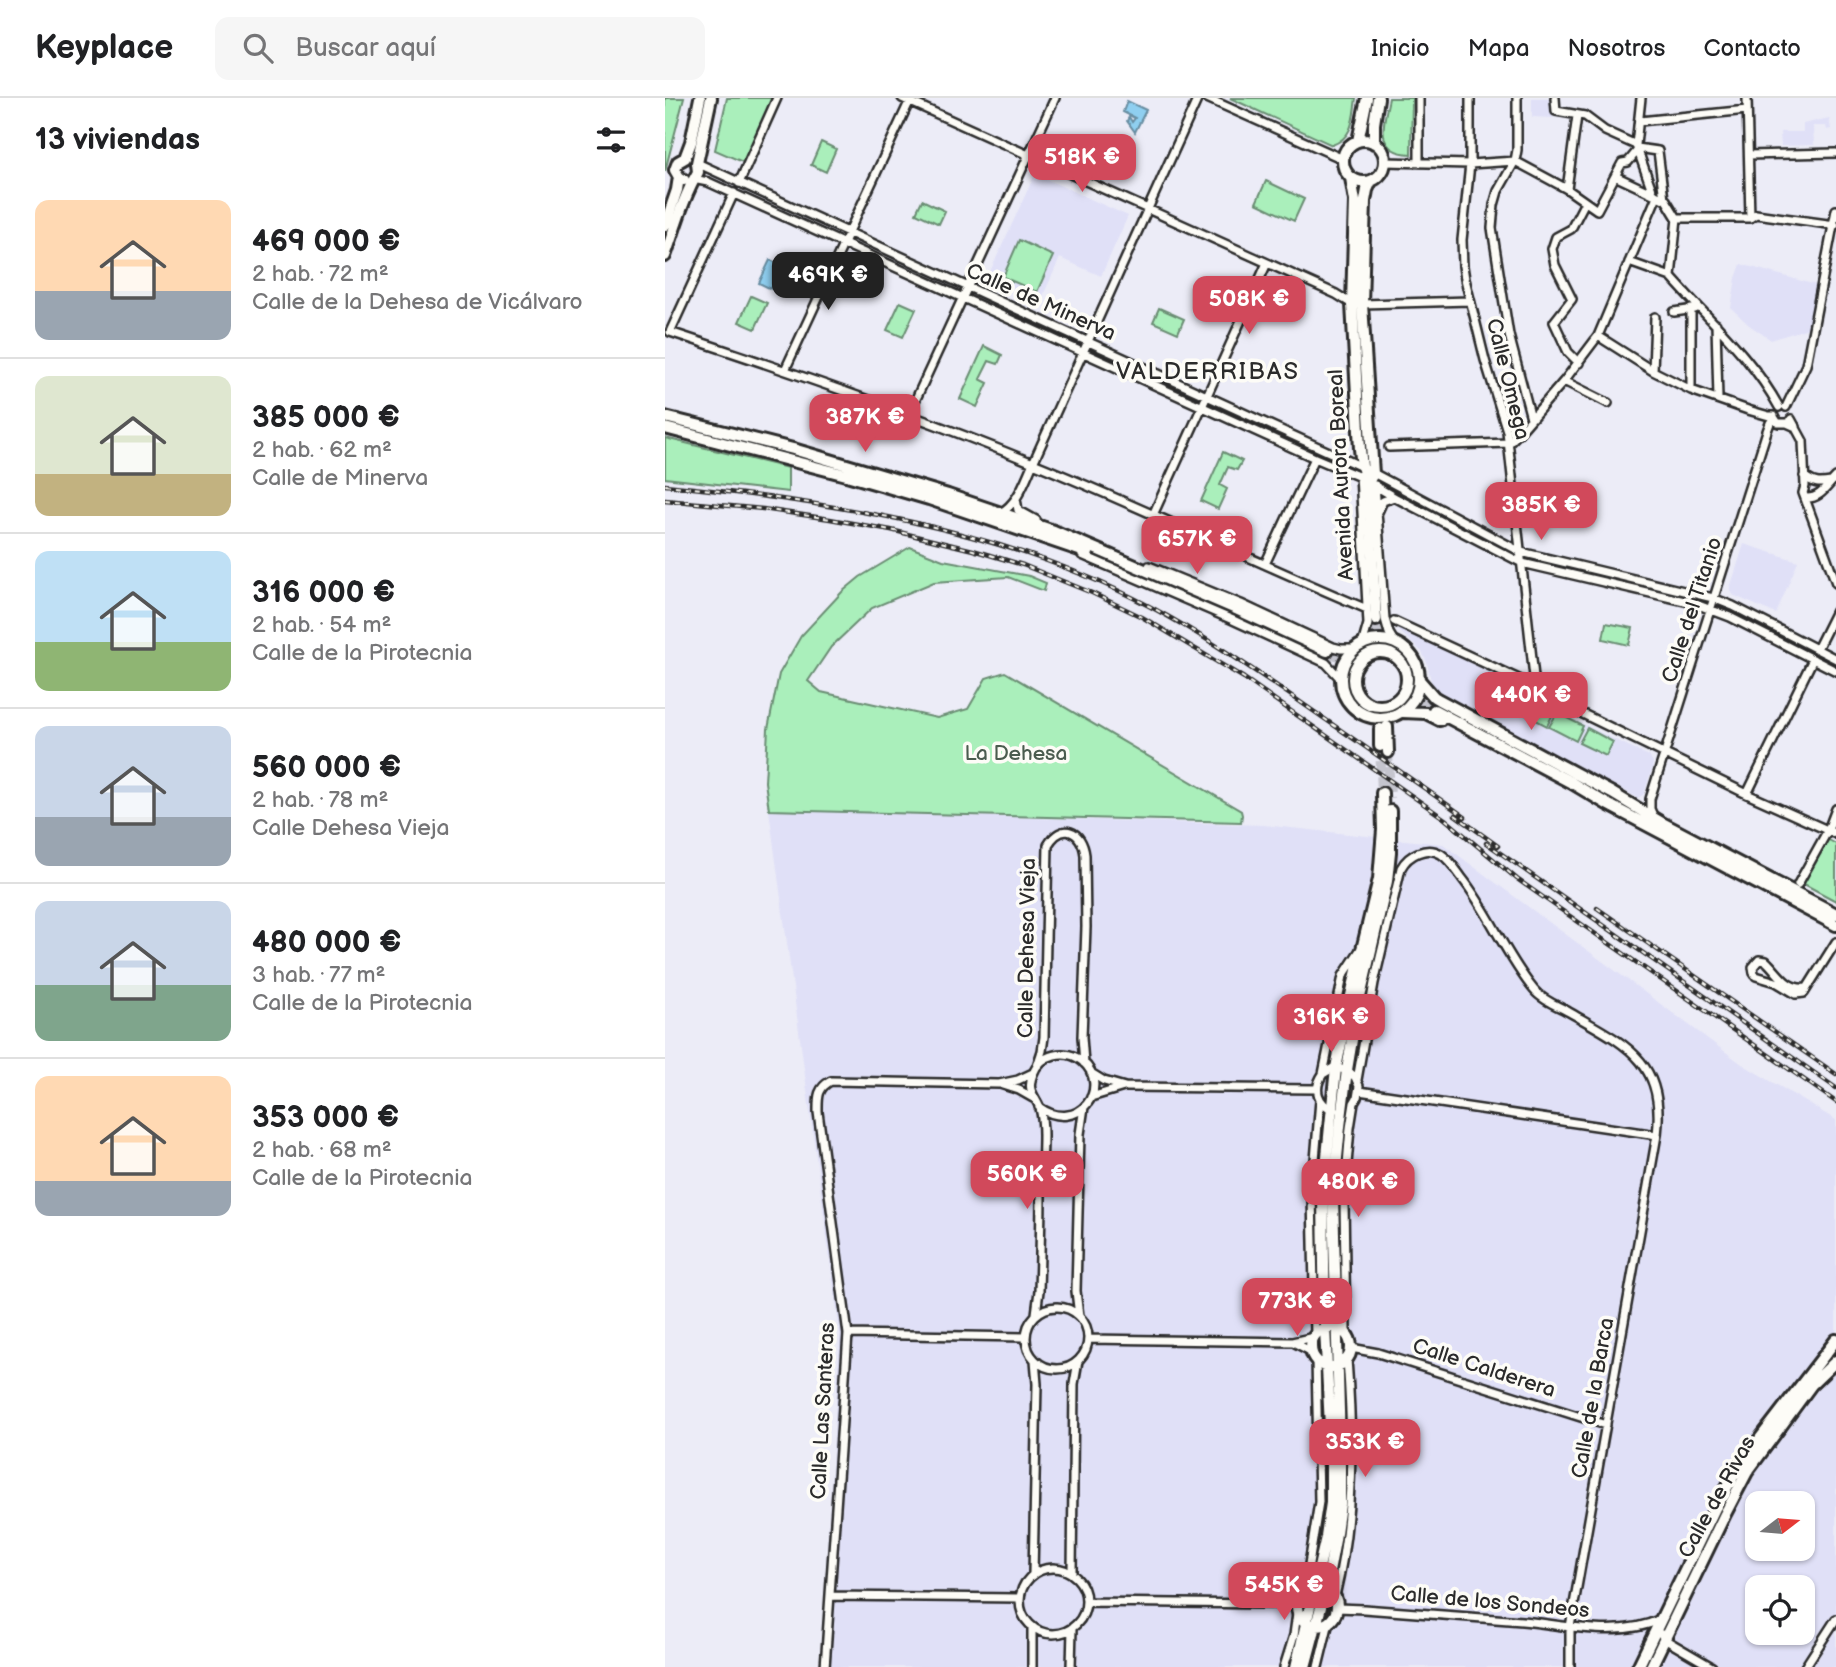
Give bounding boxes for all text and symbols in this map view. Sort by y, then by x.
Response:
search box [215,17,705,80]
text: Keyplace [35,28,173,68]
icon: search [239,29,277,67]
text: Buscar aquí [295,33,436,64]
text: Inicio [1371,34,1430,63]
text: Mapa [1468,34,1530,63]
text: Nosotros [1568,34,1665,63]
text: Contacto [1703,34,1801,63]
icon: filters [592,121,630,159]
text: 13 viviendas [35,122,200,158]
pin: 518K € [1025,134,1139,194]
text: 518K € [1044,143,1120,171]
text: 469 000 € [252,224,400,260]
icon: home [91,228,175,312]
pin: 469K € [771,252,885,312]
street label: Calle de Minerva [962,258,1120,346]
text: 2 hab. · 72 m² [252,260,389,288]
text: 469K € [788,261,868,289]
pin: 508K € [1192,276,1306,336]
text: 508K € [1209,285,1289,313]
text: Calle de la Dehesa de Vicálvaro [252,288,583,316]
street label: Calle Omega [1481,316,1535,442]
district label: VALDERRIBAS [1116,357,1300,386]
street label: Avenida Aurora Boreal [1323,369,1359,581]
pin: 387K € [808,394,922,454]
text: 385 000 € [252,400,400,436]
text: 387K € [825,403,905,431]
icon: home [91,404,175,488]
text: 2 hab. · 62 m² [252,436,392,464]
text: Calle de Minerva [252,464,428,492]
pin: 385K € [1484,482,1598,542]
text: 385K € [1501,491,1581,519]
pin: 657K € [1140,517,1254,576]
text: 657K € [1157,525,1237,553]
street label: Calle del Titanio [1657,534,1727,686]
text: 316 000 € [252,575,395,611]
icon: home [91,579,175,663]
text: 2 hab. · 54 m² [252,611,392,639]
text: Calle de la Pirotecnia [252,639,473,667]
pin: 440K € [1474,672,1588,732]
text: 440K € [1491,681,1571,709]
park label: La Dehesa [965,741,1067,766]
text: 560 000 € [252,750,401,786]
icon: home [91,754,175,838]
text: 2 hab. · 78 m² [252,786,388,814]
text: Calle Dehesa Vieja [252,814,449,842]
street label: Calle Dehesa Vieja [1013,858,1041,1038]
text: 480 000 € [252,925,401,961]
icon: home [91,929,175,1013]
text: 3 hab. · 77 m² [252,961,386,989]
text: Calle de la Pirotecnia [252,989,473,1017]
pin: 316K € [1274,995,1388,1054]
text: 316K € [1293,1003,1369,1031]
text: 353 000 € [252,1100,399,1136]
icon: home [91,1104,175,1188]
text: 2 hab. · 68 m² [252,1136,392,1164]
pin: 560K € [970,1152,1084,1211]
text: 560K € [987,1160,1067,1188]
pin: 480K € [1301,1160,1415,1219]
text: Calle de la Pirotecnia [252,1164,473,1192]
text: 480K € [1318,1168,1398,1196]
pin: 773K € [1240,1278,1354,1338]
text: 773K € [1258,1287,1336,1315]
street label: Calle de la Barca [1567,1316,1619,1480]
street label: Calle Las Santeras [806,1322,840,1500]
street label: Calle Calderera [1409,1333,1559,1403]
pin: 353K € [1308,1420,1422,1479]
text: 353K € [1325,1428,1405,1456]
street label: Calle de Rivas [1673,1432,1761,1562]
north arrow [1745,1491,1815,1561]
map controls [1745,1491,1815,1645]
pin: 545K € [1227,1562,1341,1622]
text: 545K € [1244,1571,1324,1599]
button: locate [1745,1575,1815,1645]
street label: Calle de los Sondeos [1389,1581,1591,1623]

